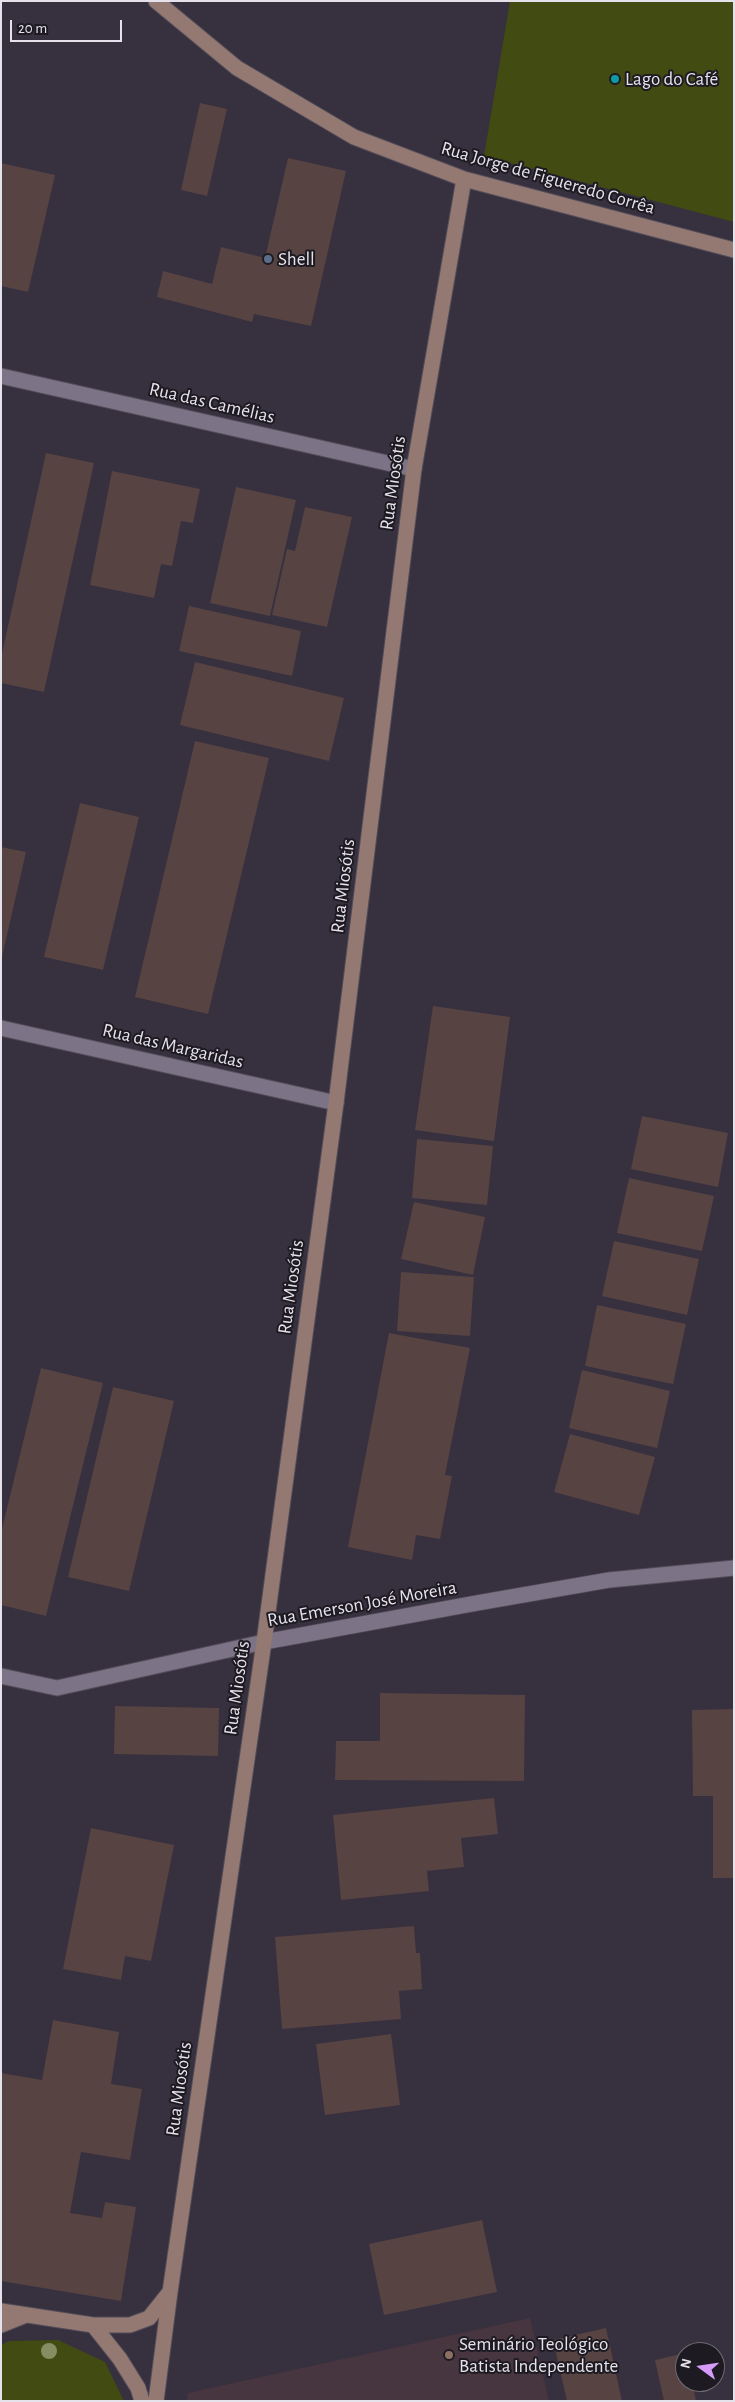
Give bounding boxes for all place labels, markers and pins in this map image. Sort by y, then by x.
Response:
place label: Lago do Café [625,68,718,90]
marker: Lago do Café [609,73,621,85]
place label: Shell [278,248,315,270]
marker: Shell [262,253,274,265]
place label: Seminário Teológico Batista Independente [459,2333,618,2377]
marker: Seminário Teológico Batista Independente [443,2349,455,2361]

